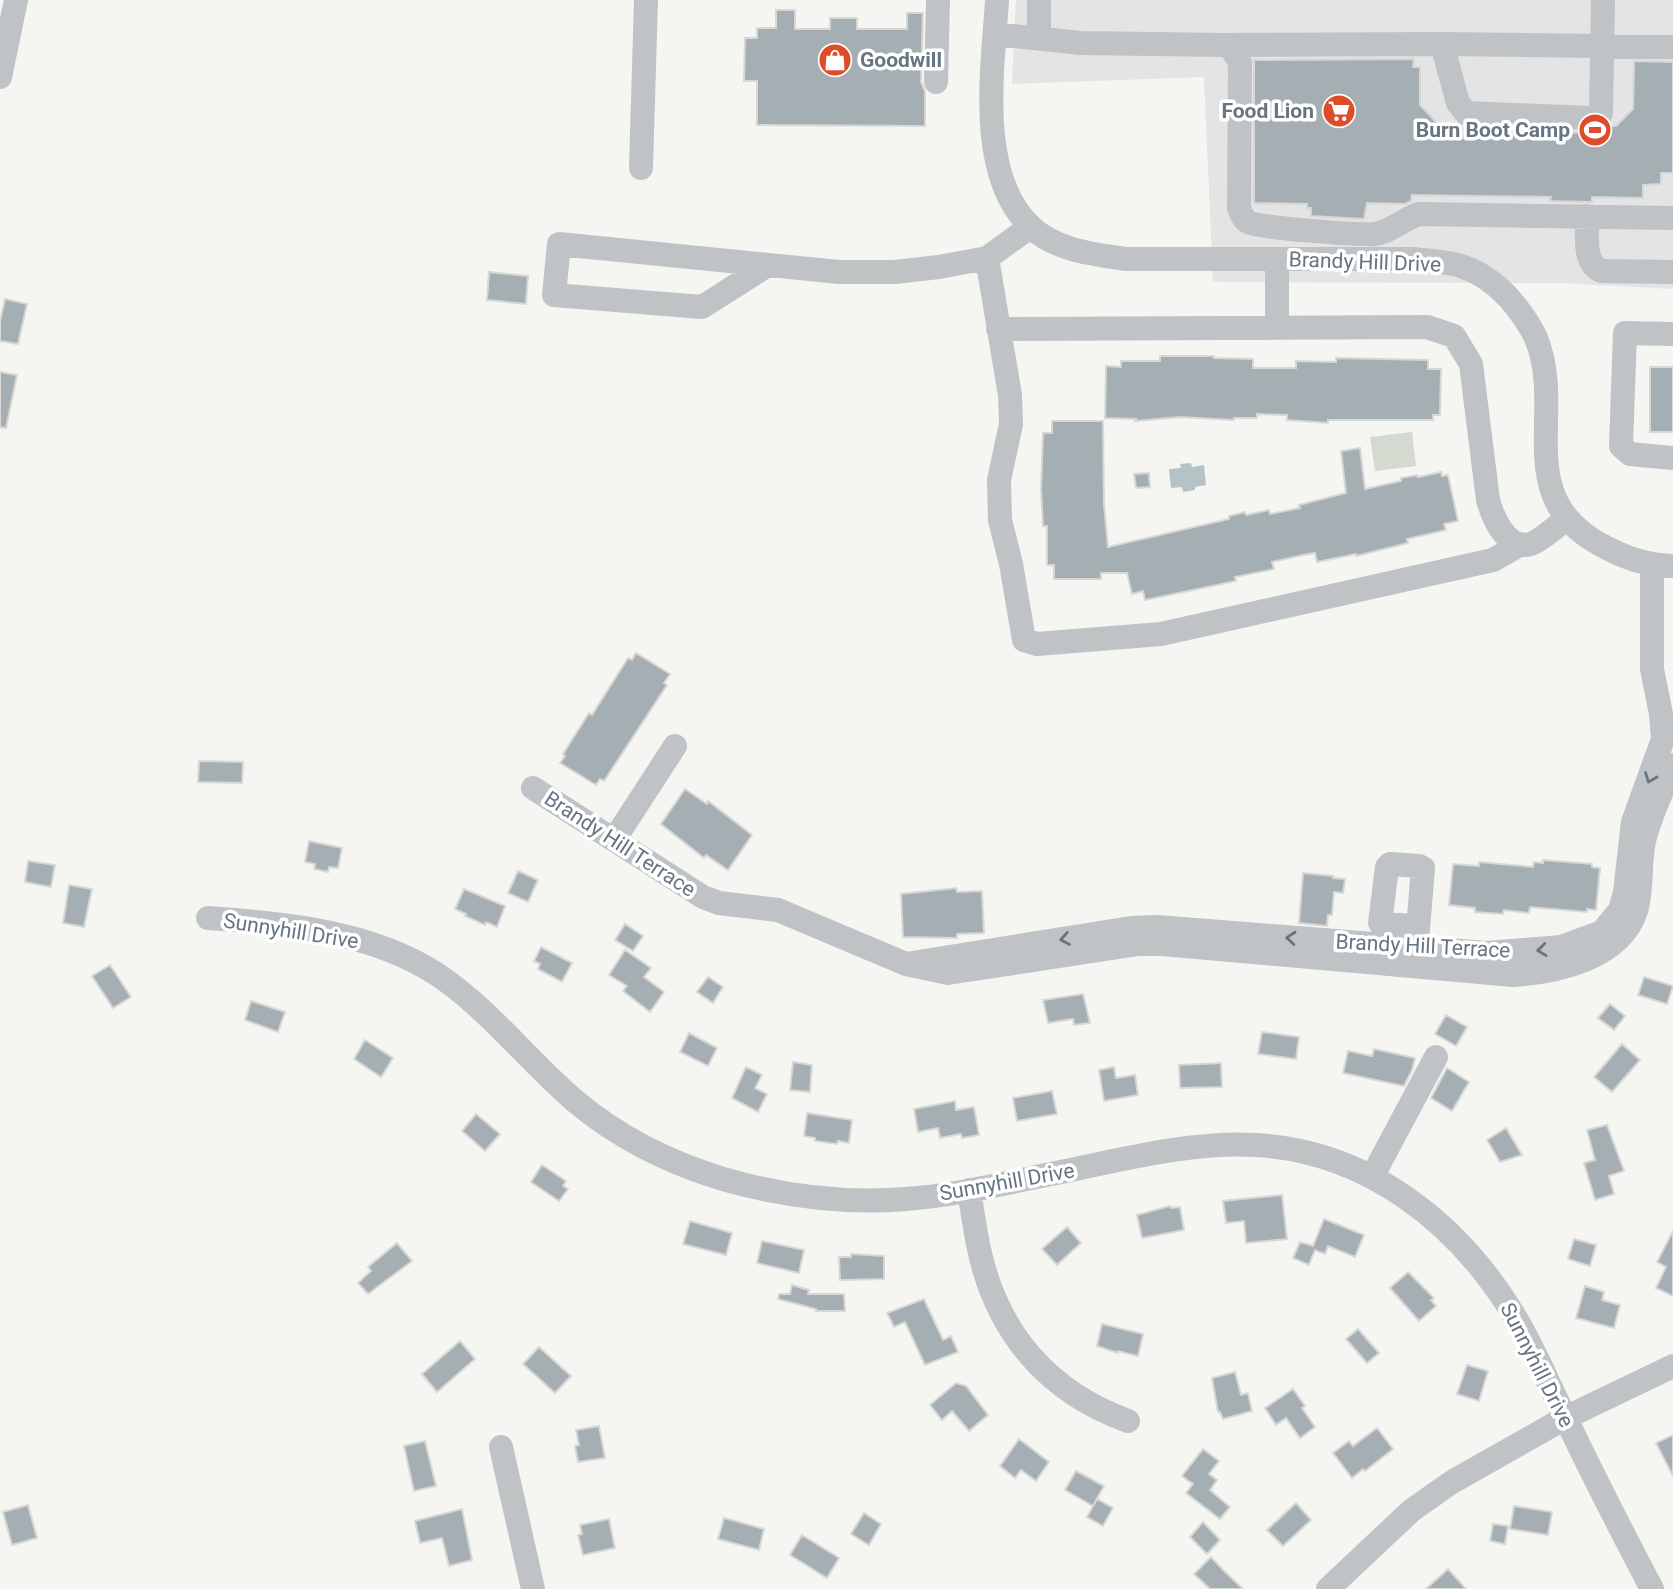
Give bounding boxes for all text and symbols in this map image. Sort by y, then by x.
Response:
shop icon: Goodwill [816,41,854,79]
place label: Goodwill [860,48,942,72]
supermarket icon: Food Lion [1320,92,1358,130]
place label: Food Lion [1221,99,1314,123]
sports icon: Burn Boot Camp [1576,111,1614,149]
place label: Burn Boot Camp [1416,118,1570,142]
street label: Brandy Hill Drive [1288,247,1442,277]
one-way arrow [1644,771,1658,783]
street label: Brandy Hill Terrace [540,786,700,902]
street label: Sunnyhill Drive [222,908,360,954]
street label: Brandy Hill Terrace [1335,929,1511,963]
one-way arrow [1059,931,1071,946]
one-way arrow [1285,931,1296,946]
one-way arrow [1536,942,1548,957]
street label: Sunnyhill Drive [938,1158,1076,1206]
street label: Sunnyhill Drive [1495,1299,1579,1431]

